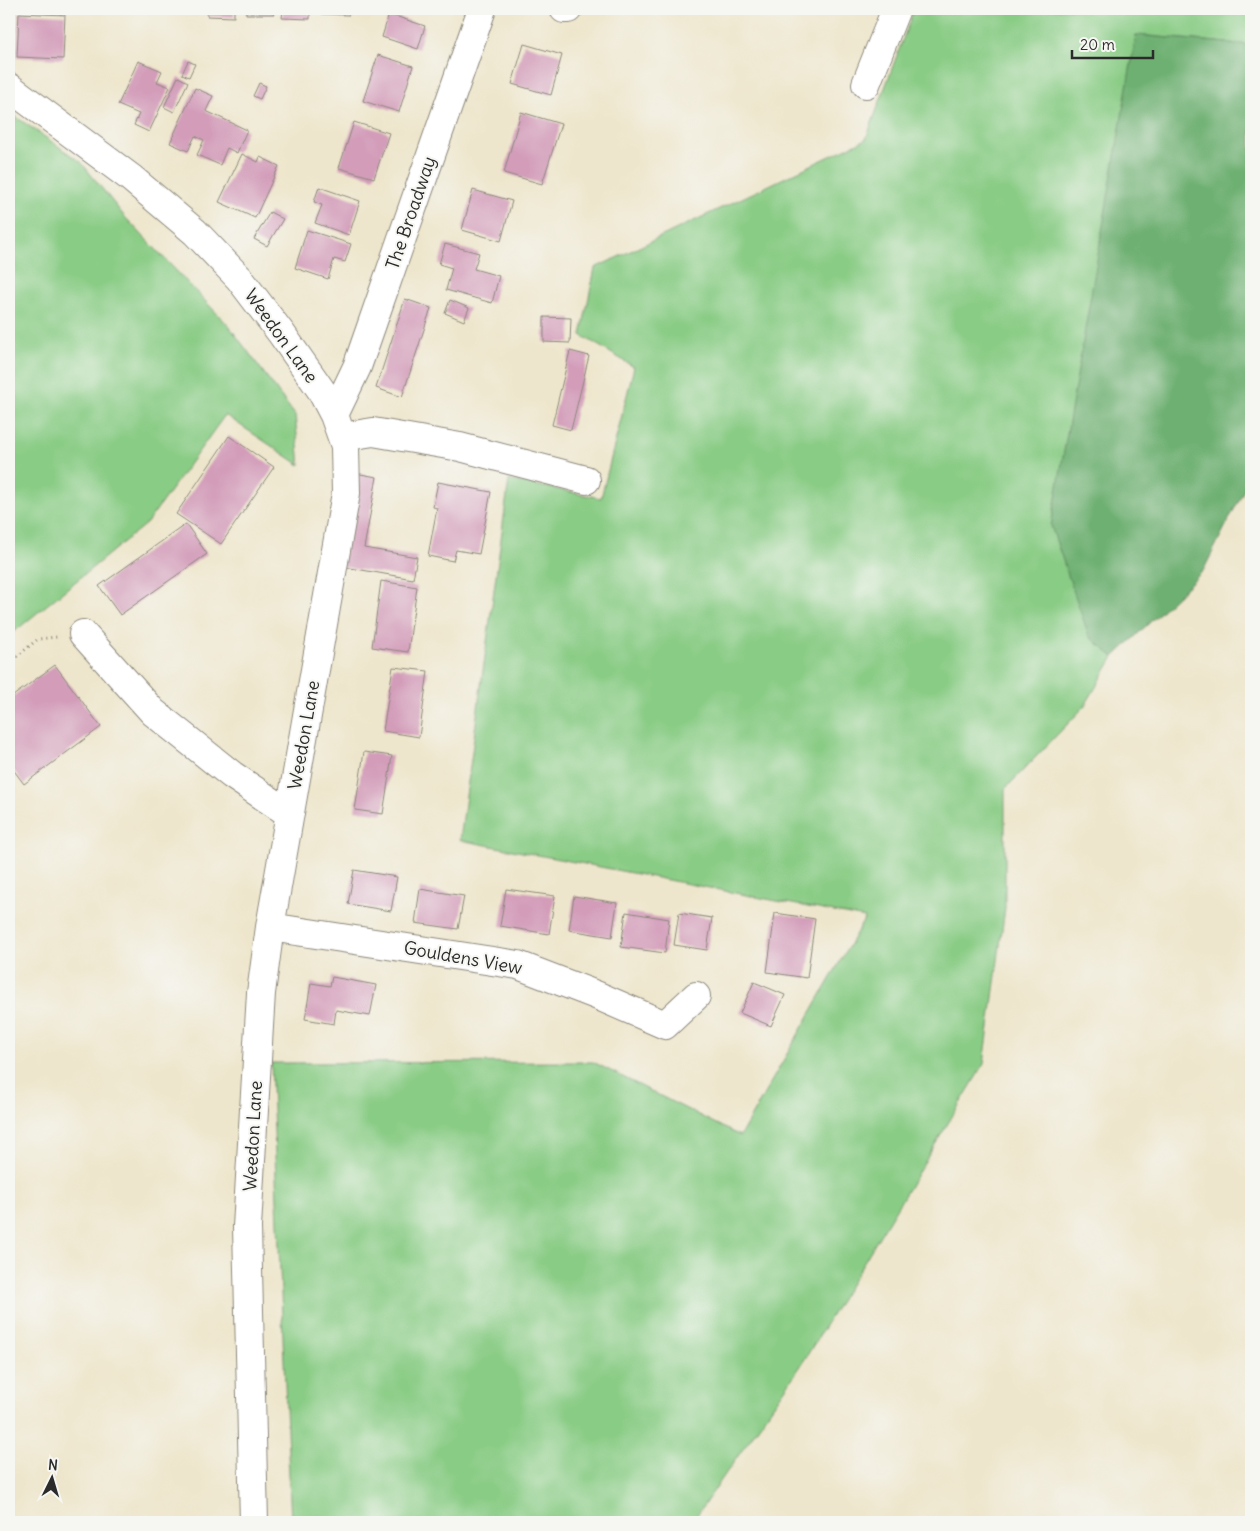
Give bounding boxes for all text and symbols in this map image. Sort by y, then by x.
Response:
scale bar [1072,28,1154,60]
text: 20 m [1080,35,1115,54]
street label: The Broadway [380,153,441,272]
street label: Weedon Lane [240,284,323,387]
street label: Weedon Lane [283,678,324,791]
street label: Gouldens View [402,936,524,979]
street label: Weedon Lane [238,1080,267,1192]
north arrow [28,1454,78,1504]
text: N [48,1456,59,1474]

